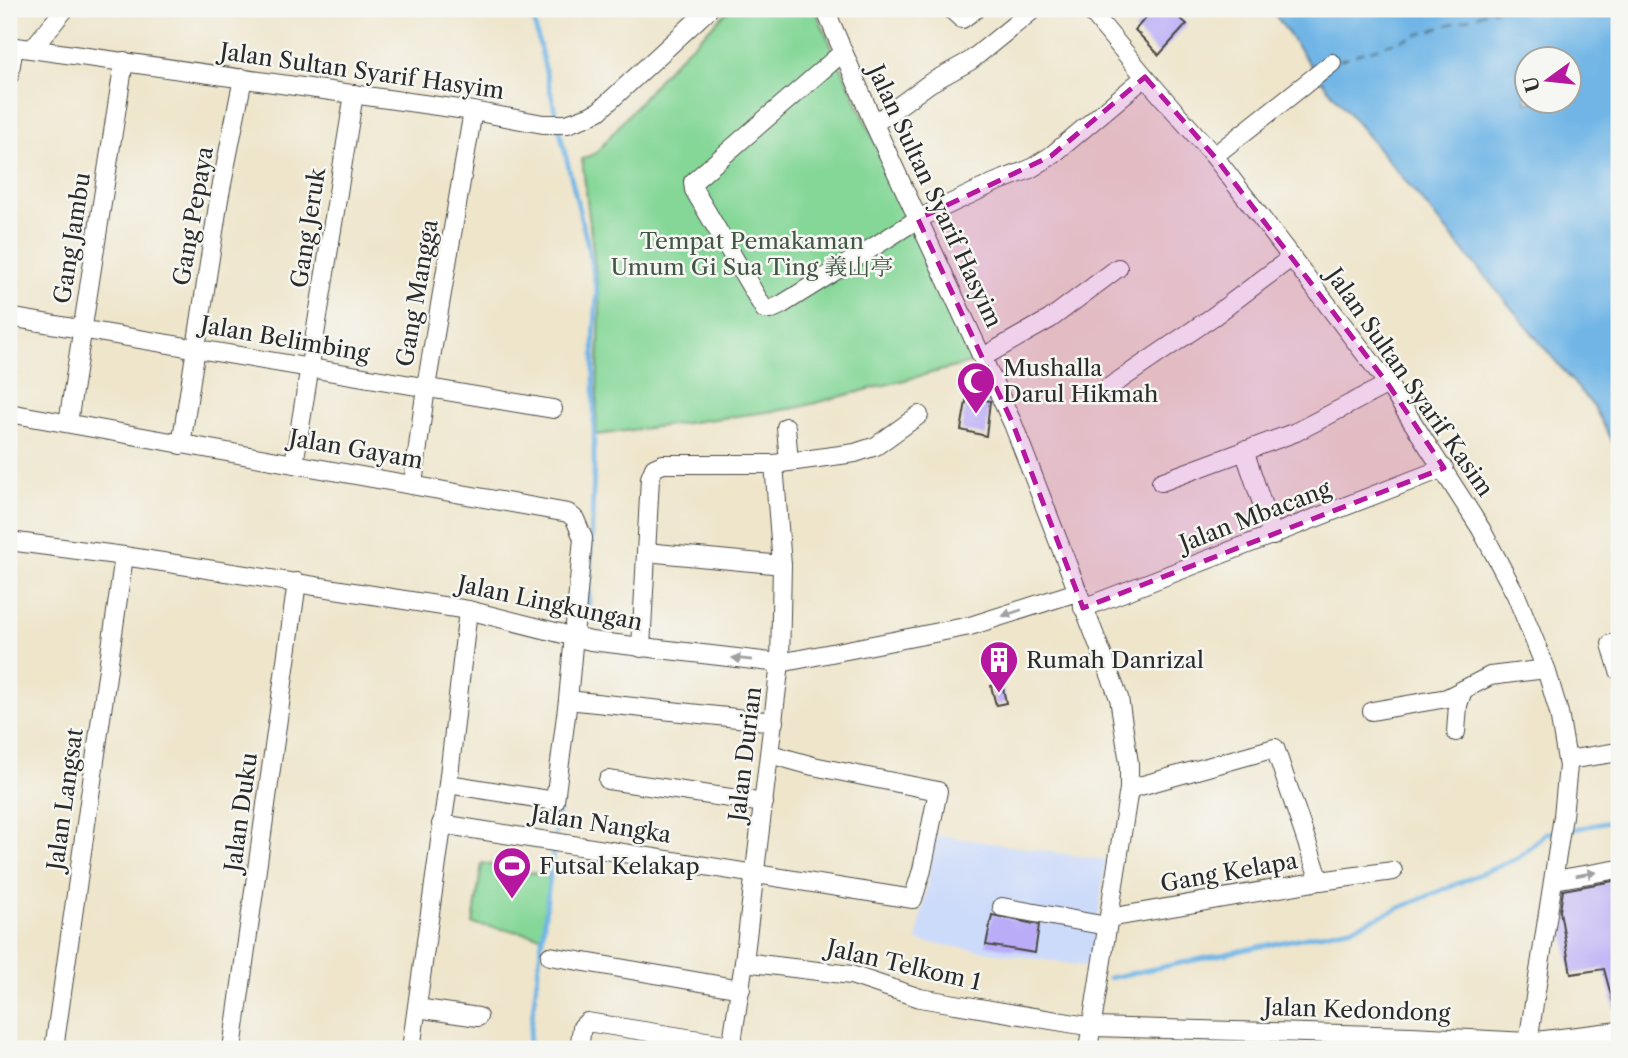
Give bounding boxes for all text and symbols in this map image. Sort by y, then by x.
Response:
street label: Jalan Sultan Syarif Hasyim [215,37,506,105]
north arrow [1512,46,1582,116]
street label: Jalan Sultan Syarif Hasyim [860,57,1008,332]
text: U [1519,73,1545,95]
street label: Gang Pepaya [167,143,219,288]
street label: Gang Jeruk [285,164,332,290]
street label: Gang Jambu [48,170,96,306]
street label: Gang Mangga [390,216,444,369]
park label: Tempat Pemakaman Umum Gi Sua Ting 義山亭 [611,227,893,281]
street label: Jalan Sultan Syarif Kasim [1319,260,1500,502]
street label: Jalan Belimbing [195,310,373,368]
place label: Mushalla Darul Hikmah [1003,354,1159,408]
mosque icon: Mushalla Darul Hikmah [955,360,997,415]
street label: Jalan Gayam [284,423,425,475]
street label: Jalan Mbacang [1173,474,1335,559]
street label: Jalan Lingkungan [452,569,645,636]
one-way arrow [1001,608,1022,619]
building icon: Rumah Danrizal [978,639,1020,694]
place label: Rumah Danrizal [1026,646,1204,674]
one-way arrow [730,653,752,664]
street label: Jalan Durian [722,685,767,826]
street label: Jalan Langsat [41,726,89,875]
street label: Jalan Duku [218,751,263,876]
street label: Jalan Nangka [526,799,674,849]
sports icon: Futsal Kelakap [491,845,533,900]
street label: Gang Kelapa [1158,846,1301,898]
place label: Futsal Kelakap [539,852,700,880]
one-way arrow [1576,869,1598,880]
street label: Jalan Telkom 1 [821,933,984,996]
street label: Jalan Kedondong [1260,993,1452,1027]

